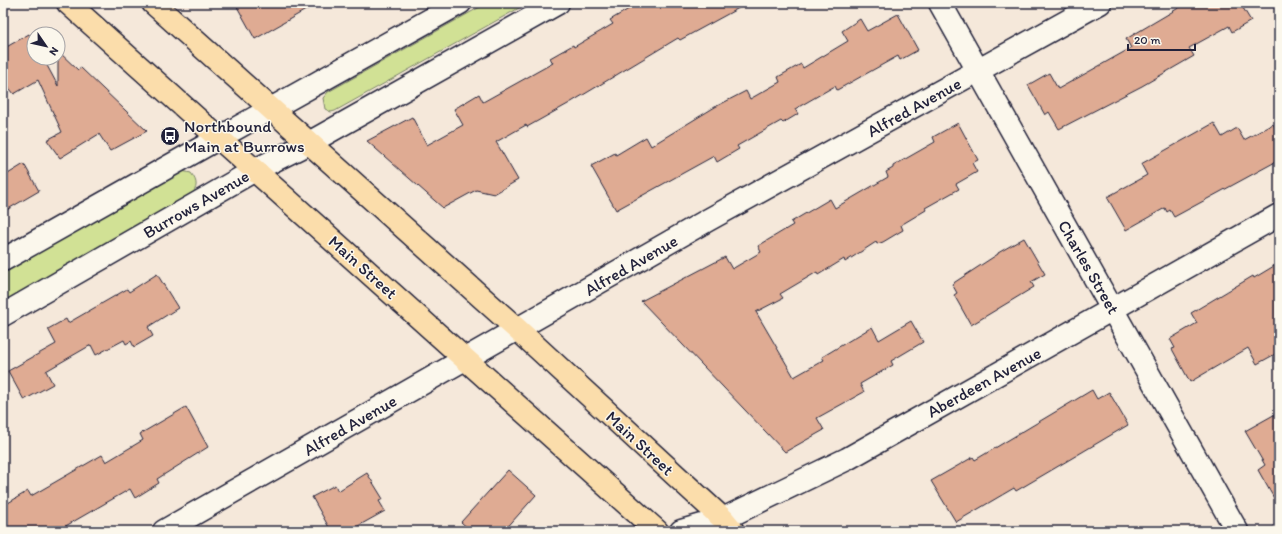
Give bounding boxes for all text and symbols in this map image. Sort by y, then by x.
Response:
north arrow [26,26,66,66]
scale bar [1128,26,1195,52]
text: 20 m [1134,33,1161,47]
text: N [46,45,61,58]
street label: Alfred Avenue [864,73,964,141]
place label: Northbound Main at Burrows [184,116,305,156]
bus stop icon: Northbound Main at Burrows [159,125,181,147]
street label: Burrows Avenue [139,166,253,242]
street label: Charles Street [1054,217,1124,317]
street label: Alfred Avenue [581,230,681,300]
street label: Main Street [325,231,401,303]
street label: Aberdeen Avenue [924,342,1044,422]
street label: Alfred Avenue [300,390,400,460]
street label: Main Street [602,407,678,479]

